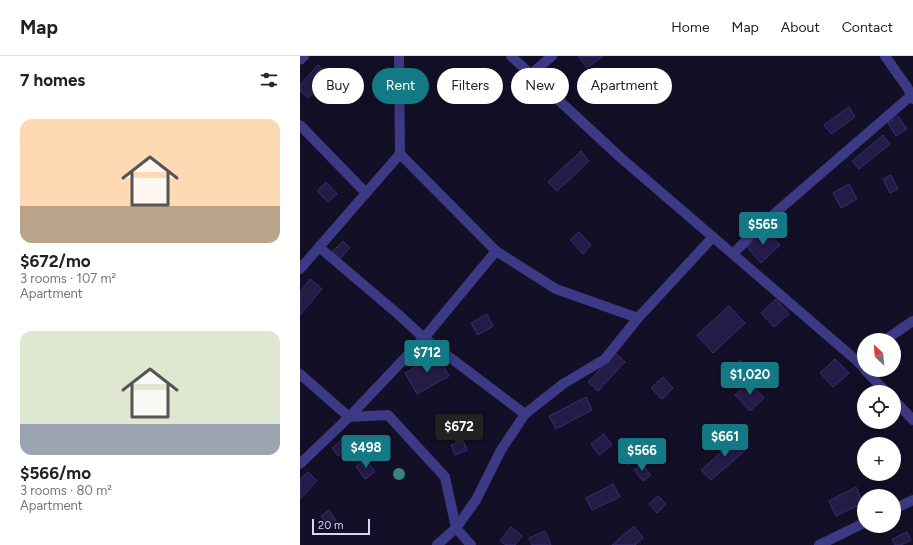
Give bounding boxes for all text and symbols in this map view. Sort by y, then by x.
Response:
text: Map [20,16,58,39]
text: Home [671,19,710,36]
text: Map [732,19,759,36]
text: About [781,19,820,36]
text: Contact [842,19,893,36]
chip: Buy [312,68,364,104]
chip: Rent [372,68,429,104]
chip: Filters [437,68,503,104]
chip: New [511,68,569,104]
chip: Apartment [577,68,672,104]
icon: filters [258,69,280,91]
text: 7 homes [20,70,85,90]
icon: home [114,145,186,217]
pin: $565 [739,212,787,246]
text: $565 [748,217,778,232]
text: $672/mo [20,251,91,271]
text: 3 rooms · 107 m² [20,271,116,286]
text: Apartment [20,286,83,301]
north arrow [857,333,901,377]
map controls [857,333,901,533]
pin: $712 [403,340,451,374]
text: $712 [413,345,441,360]
icon: home [114,357,186,429]
pin: $1,020 [717,362,783,396]
text: $1,020 [730,367,770,382]
button: locate [857,385,901,429]
pin: $672 [435,414,483,448]
text: $672 [444,419,474,434]
pin: $661 [701,424,749,458]
text: $661 [711,429,739,444]
pin: $498 [342,435,390,469]
button: + [857,437,901,481]
pin: $566 [618,438,666,472]
text: $498 [351,440,381,455]
text: $566 [627,443,657,458]
text: $566/mo [20,463,91,483]
text: 3 rooms · 80 m² [20,483,112,498]
button: − [857,489,901,533]
text: Apartment [20,498,83,513]
scale bar [312,517,370,536]
text: 20 m [318,519,343,532]

